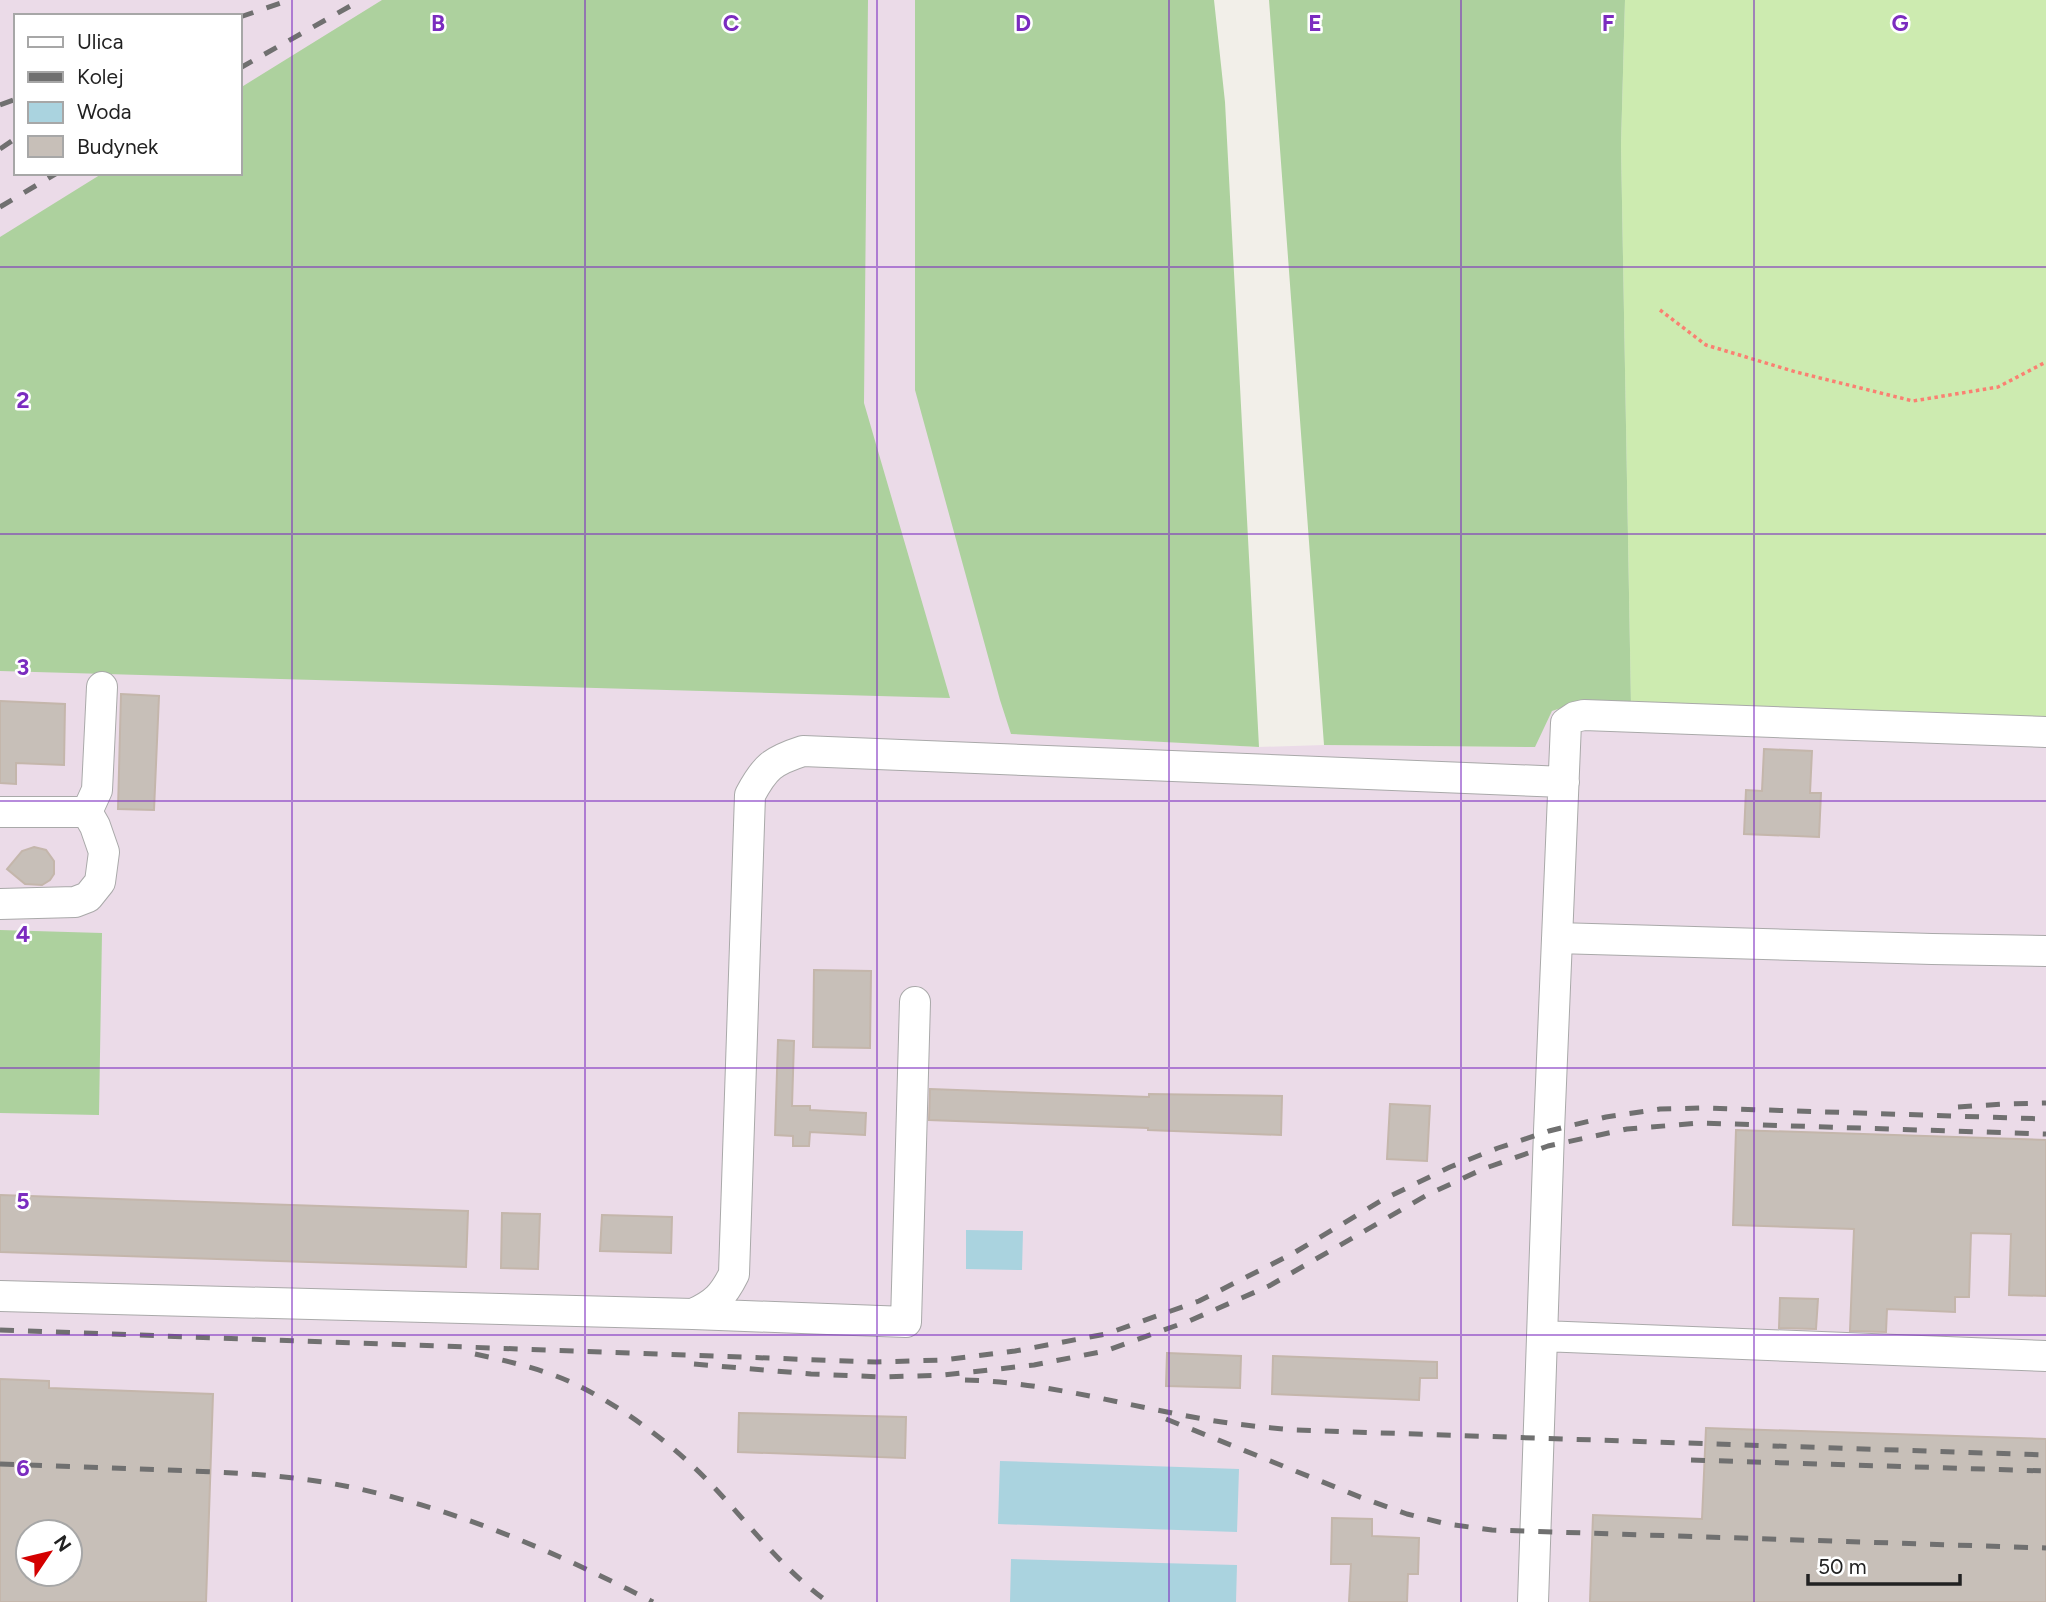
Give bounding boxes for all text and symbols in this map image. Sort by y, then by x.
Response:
text: B [431,9,445,37]
text: C [723,9,740,37]
text: D [1015,9,1031,37]
text: E [1308,9,1322,37]
text: F [1602,9,1615,37]
text: G [1891,9,1909,37]
legend [14,14,242,175]
text: Ulica [77,29,123,54]
text: Kolej [77,64,124,89]
text: Woda [77,99,132,124]
text: Budynek [77,134,159,159]
text: 2 [16,386,30,414]
text: 3 [17,653,29,681]
text: 4 [16,920,30,948]
text: 5 [16,1187,30,1215]
text: 6 [16,1454,30,1482]
north arrow [14,1518,84,1588]
text: N [49,1531,76,1556]
scale bar [1808,1542,1960,1586]
text: 50 m [1818,1554,1867,1579]

